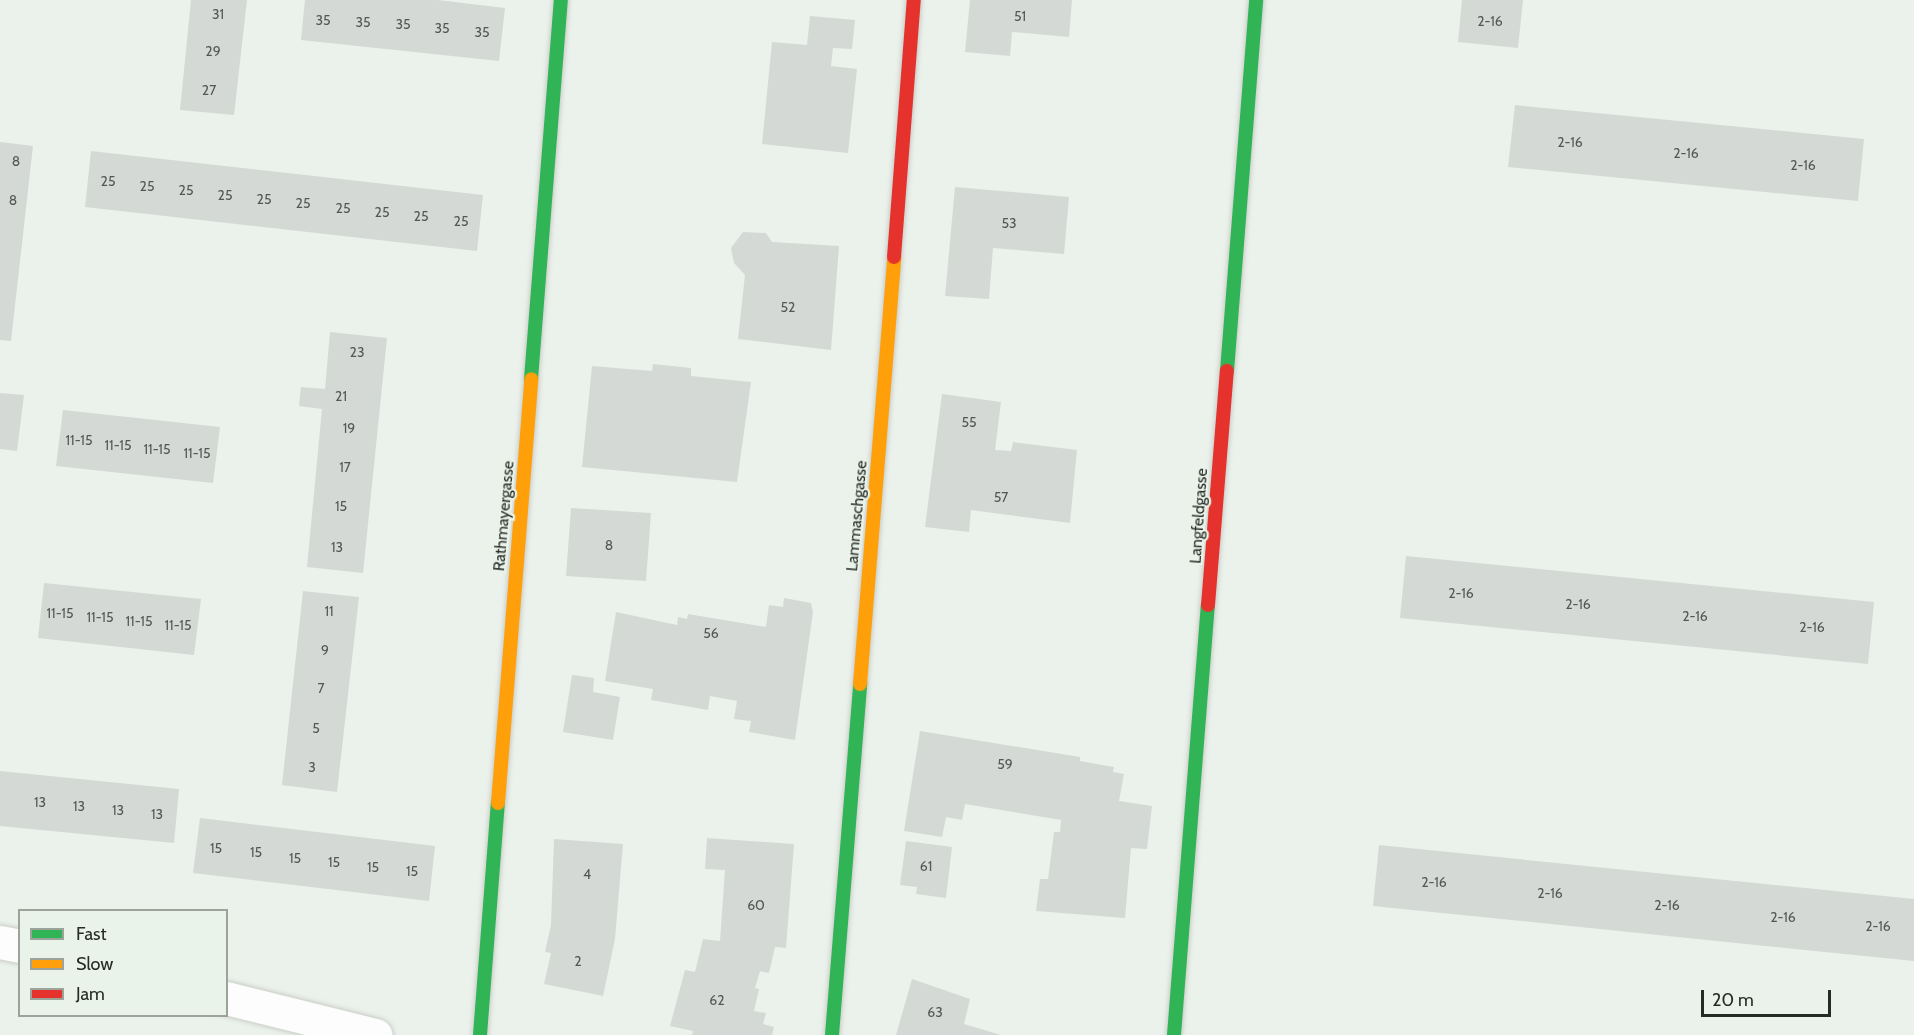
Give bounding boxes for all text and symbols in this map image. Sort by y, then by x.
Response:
house number: 31 [212,6,224,22]
house number: 51 [1014,8,1026,24]
house number: 35 [315,12,331,28]
house number: 2-16 [1477,13,1503,29]
house number: 35 [355,14,371,30]
house number: 35 [395,16,411,32]
house number: 35 [434,20,450,36]
house number: 35 [474,24,490,40]
house number: 29 [205,43,221,59]
house number: 27 [202,82,216,98]
house number: 2-16 [1557,134,1583,150]
house number: 2-16 [1673,145,1699,161]
house number: 8 [12,153,20,169]
house number: 2-16 [1790,157,1816,173]
house number: 25 [101,173,115,189]
house number: 25 [140,178,154,194]
house number: 25 [179,182,193,198]
house number: 25 [218,187,232,203]
house number: 25 [257,191,271,207]
house number: 8 [9,192,17,208]
house number: 25 [296,195,310,211]
house number: 25 [336,200,350,216]
house number: 25 [375,204,389,220]
house number: 25 [414,208,428,224]
house number: 25 [454,213,468,229]
house number: 53 [1001,215,1017,231]
house number: 52 [781,299,795,315]
house number: 23 [350,344,364,360]
house number: 21 [335,388,347,404]
house number: 55 [961,414,977,430]
house number: 19 [343,420,355,436]
house number: 11-15 [66,432,92,448]
house number: 11-15 [105,437,131,453]
house number: 11-15 [144,441,170,457]
house number: 11-15 [184,445,210,461]
house number: 17 [339,459,351,475]
street label: Rathmayergasse [490,460,518,572]
street label: Lammaschgasse [843,460,871,572]
street label: Langfeldgasse [1186,468,1212,564]
house number: 57 [994,489,1008,505]
house number: 15 [335,498,347,514]
house number: 8 [605,537,613,553]
house number: 13 [331,539,343,555]
house number: 2-16 [1448,585,1474,601]
house number: 2-16 [1565,596,1591,612]
house number: 11 [324,603,334,619]
house number: 11-15 [47,605,73,621]
house number: 2-16 [1682,608,1708,624]
house number: 11-15 [87,609,113,625]
house number: 11-15 [126,613,152,629]
house number: 11-15 [165,617,191,633]
house number: 2-16 [1799,619,1825,635]
house number: 56 [703,625,719,641]
house number: 9 [321,642,329,658]
house number: 7 [317,680,325,696]
house number: 5 [312,720,320,736]
house number: 59 [997,756,1013,772]
house number: 3 [308,759,316,775]
house number: 13 [34,794,46,810]
house number: 13 [73,798,85,814]
house number: 13 [112,802,124,818]
house number: 13 [151,806,163,822]
house number: 15 [210,840,222,856]
house number: 15 [250,844,262,860]
house number: 15 [289,850,301,866]
house number: 15 [328,854,340,870]
house number: 61 [920,858,932,874]
house number: 15 [367,859,379,875]
house number: 15 [406,863,418,879]
house number: 4 [583,866,591,882]
house number: 2-16 [1421,874,1447,890]
house number: 2-16 [1537,885,1563,901]
house number: 60 [747,897,765,913]
house number: 2-16 [1654,897,1680,913]
legend [18,909,228,1017]
house number: 2-16 [1770,909,1796,925]
house number: 2-16 [1865,918,1891,934]
text: Fast [76,923,107,945]
text: Slow [76,953,113,975]
house number: 2 [574,953,582,969]
scale bar [1704,978,1834,1016]
text: Jam [76,983,105,1005]
text: 20 m [1712,989,1754,1011]
house number: 62 [709,992,725,1008]
house number: 63 [927,1004,943,1020]

